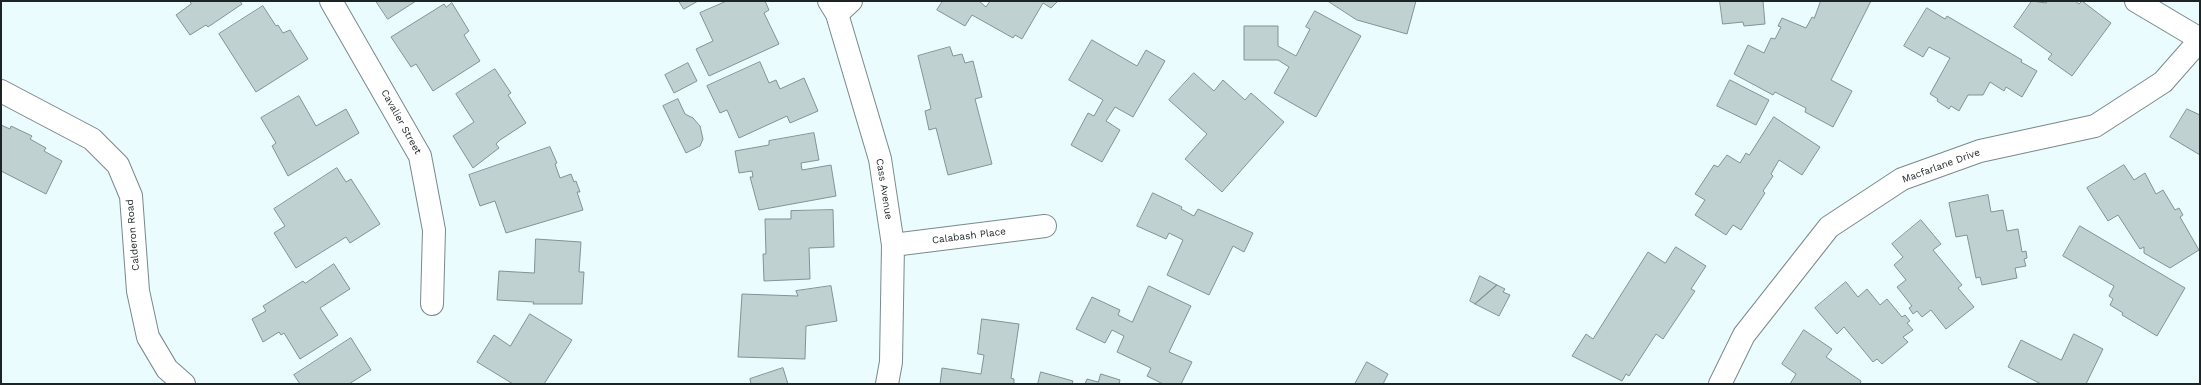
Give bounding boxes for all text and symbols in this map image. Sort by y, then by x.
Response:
street label: Cavalier Street [378,88,424,156]
street label: Macfarlane Drive [1900,146,1982,186]
street label: Cass Avenue [873,158,895,220]
street label: Calderon Road [124,199,142,271]
street label: Calabash Place [931,226,1007,246]

